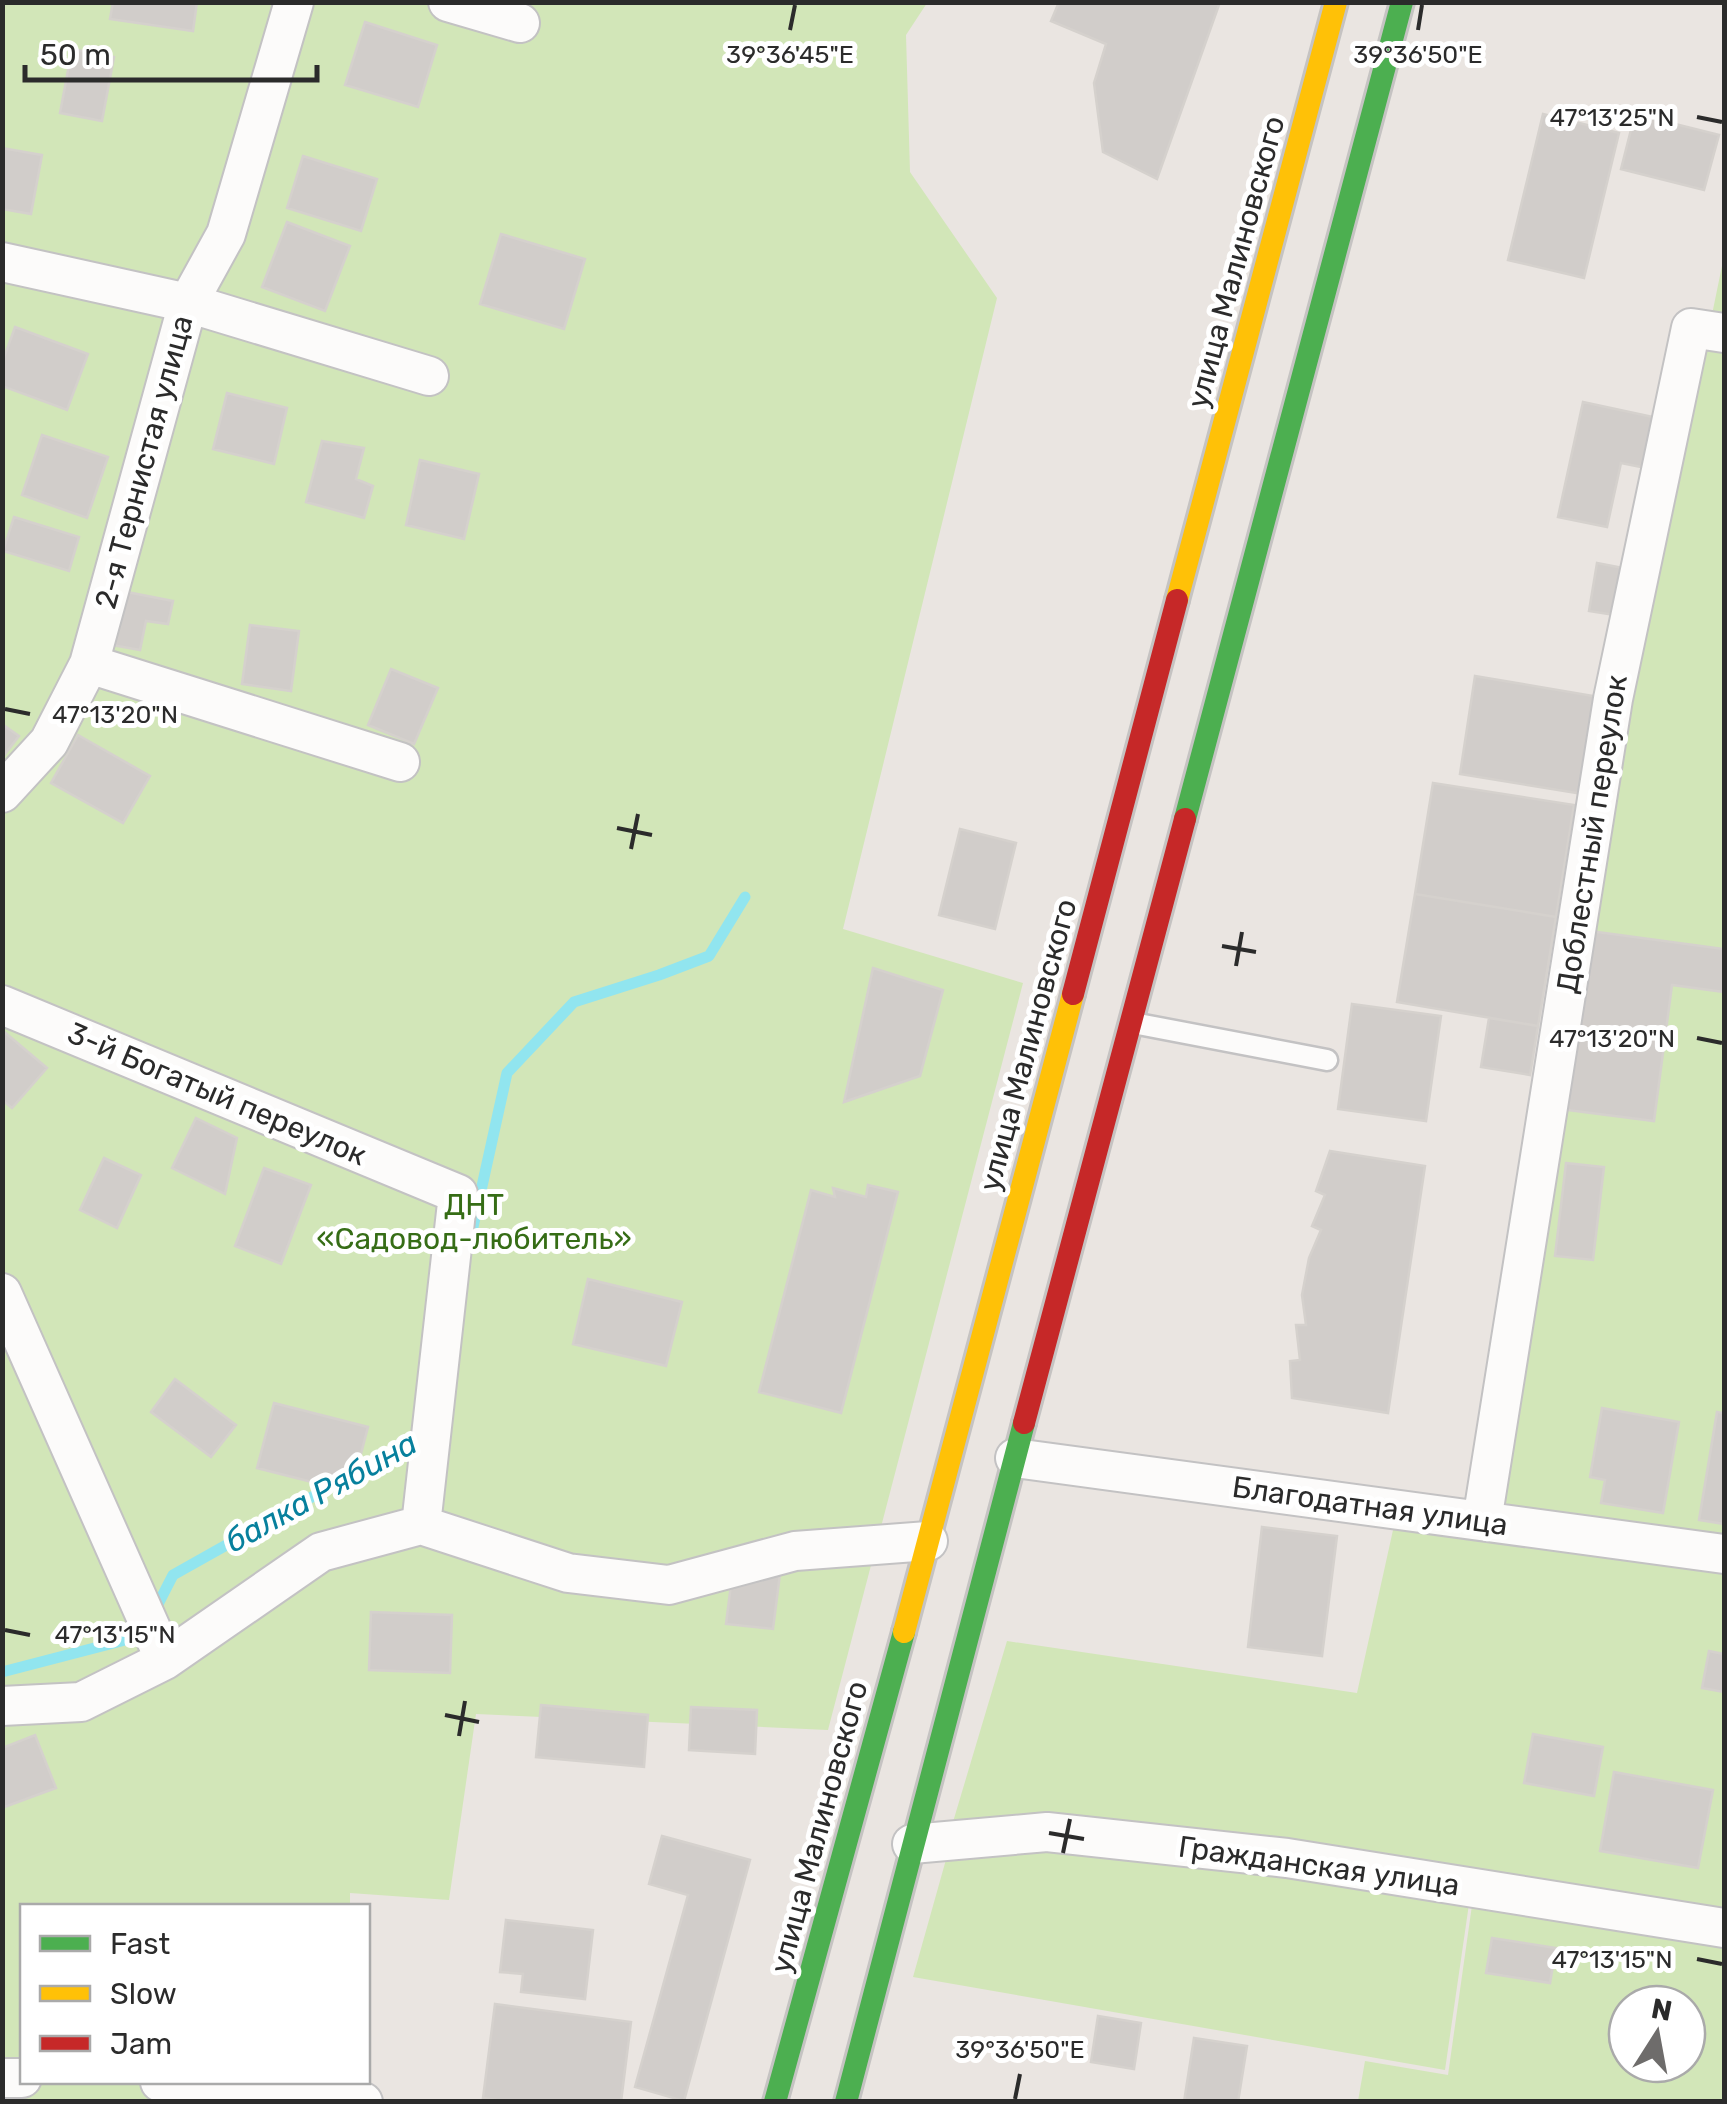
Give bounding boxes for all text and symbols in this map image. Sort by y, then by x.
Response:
scale bar [25,20,318,82]
text: 50 m [40,37,111,73]
text: 39°36'45"E [726,40,854,69]
text: 39°36'50"E [1353,40,1483,69]
text: 47°13'25"N [1549,103,1675,132]
street label: улица Малиновского [1180,112,1292,412]
street label: 2-я Тернистая улица [88,311,200,613]
street label: Доблестный переулок [1549,672,1635,996]
text: 47°13'20"N [52,700,178,729]
street label: улица Малиновского [972,895,1084,1195]
street label: 3-й Богатый переулок [62,1015,372,1173]
text: 47°13'20"N [1549,1024,1675,1053]
park label: ДНТ «Садовод-любитель» [316,1187,632,1257]
water label: балка Рябина [218,1424,424,1560]
street label: Благодатная улица [1230,1469,1510,1543]
text: 47°13'15"N [54,1620,176,1649]
street label: улица Малиновского [763,1677,875,1977]
street label: Гражданская улица [1176,1828,1462,1904]
legend [20,1904,370,2084]
text: Fast [110,1926,170,1962]
text: 47°13'15"N [1551,1945,1673,1974]
text: Slow [110,1976,177,2012]
north arrow [1607,1984,1707,2084]
text: N [1649,1992,1675,2028]
text: Jam [110,2026,172,2062]
text: 39°36'50"E [955,2035,1085,2064]

